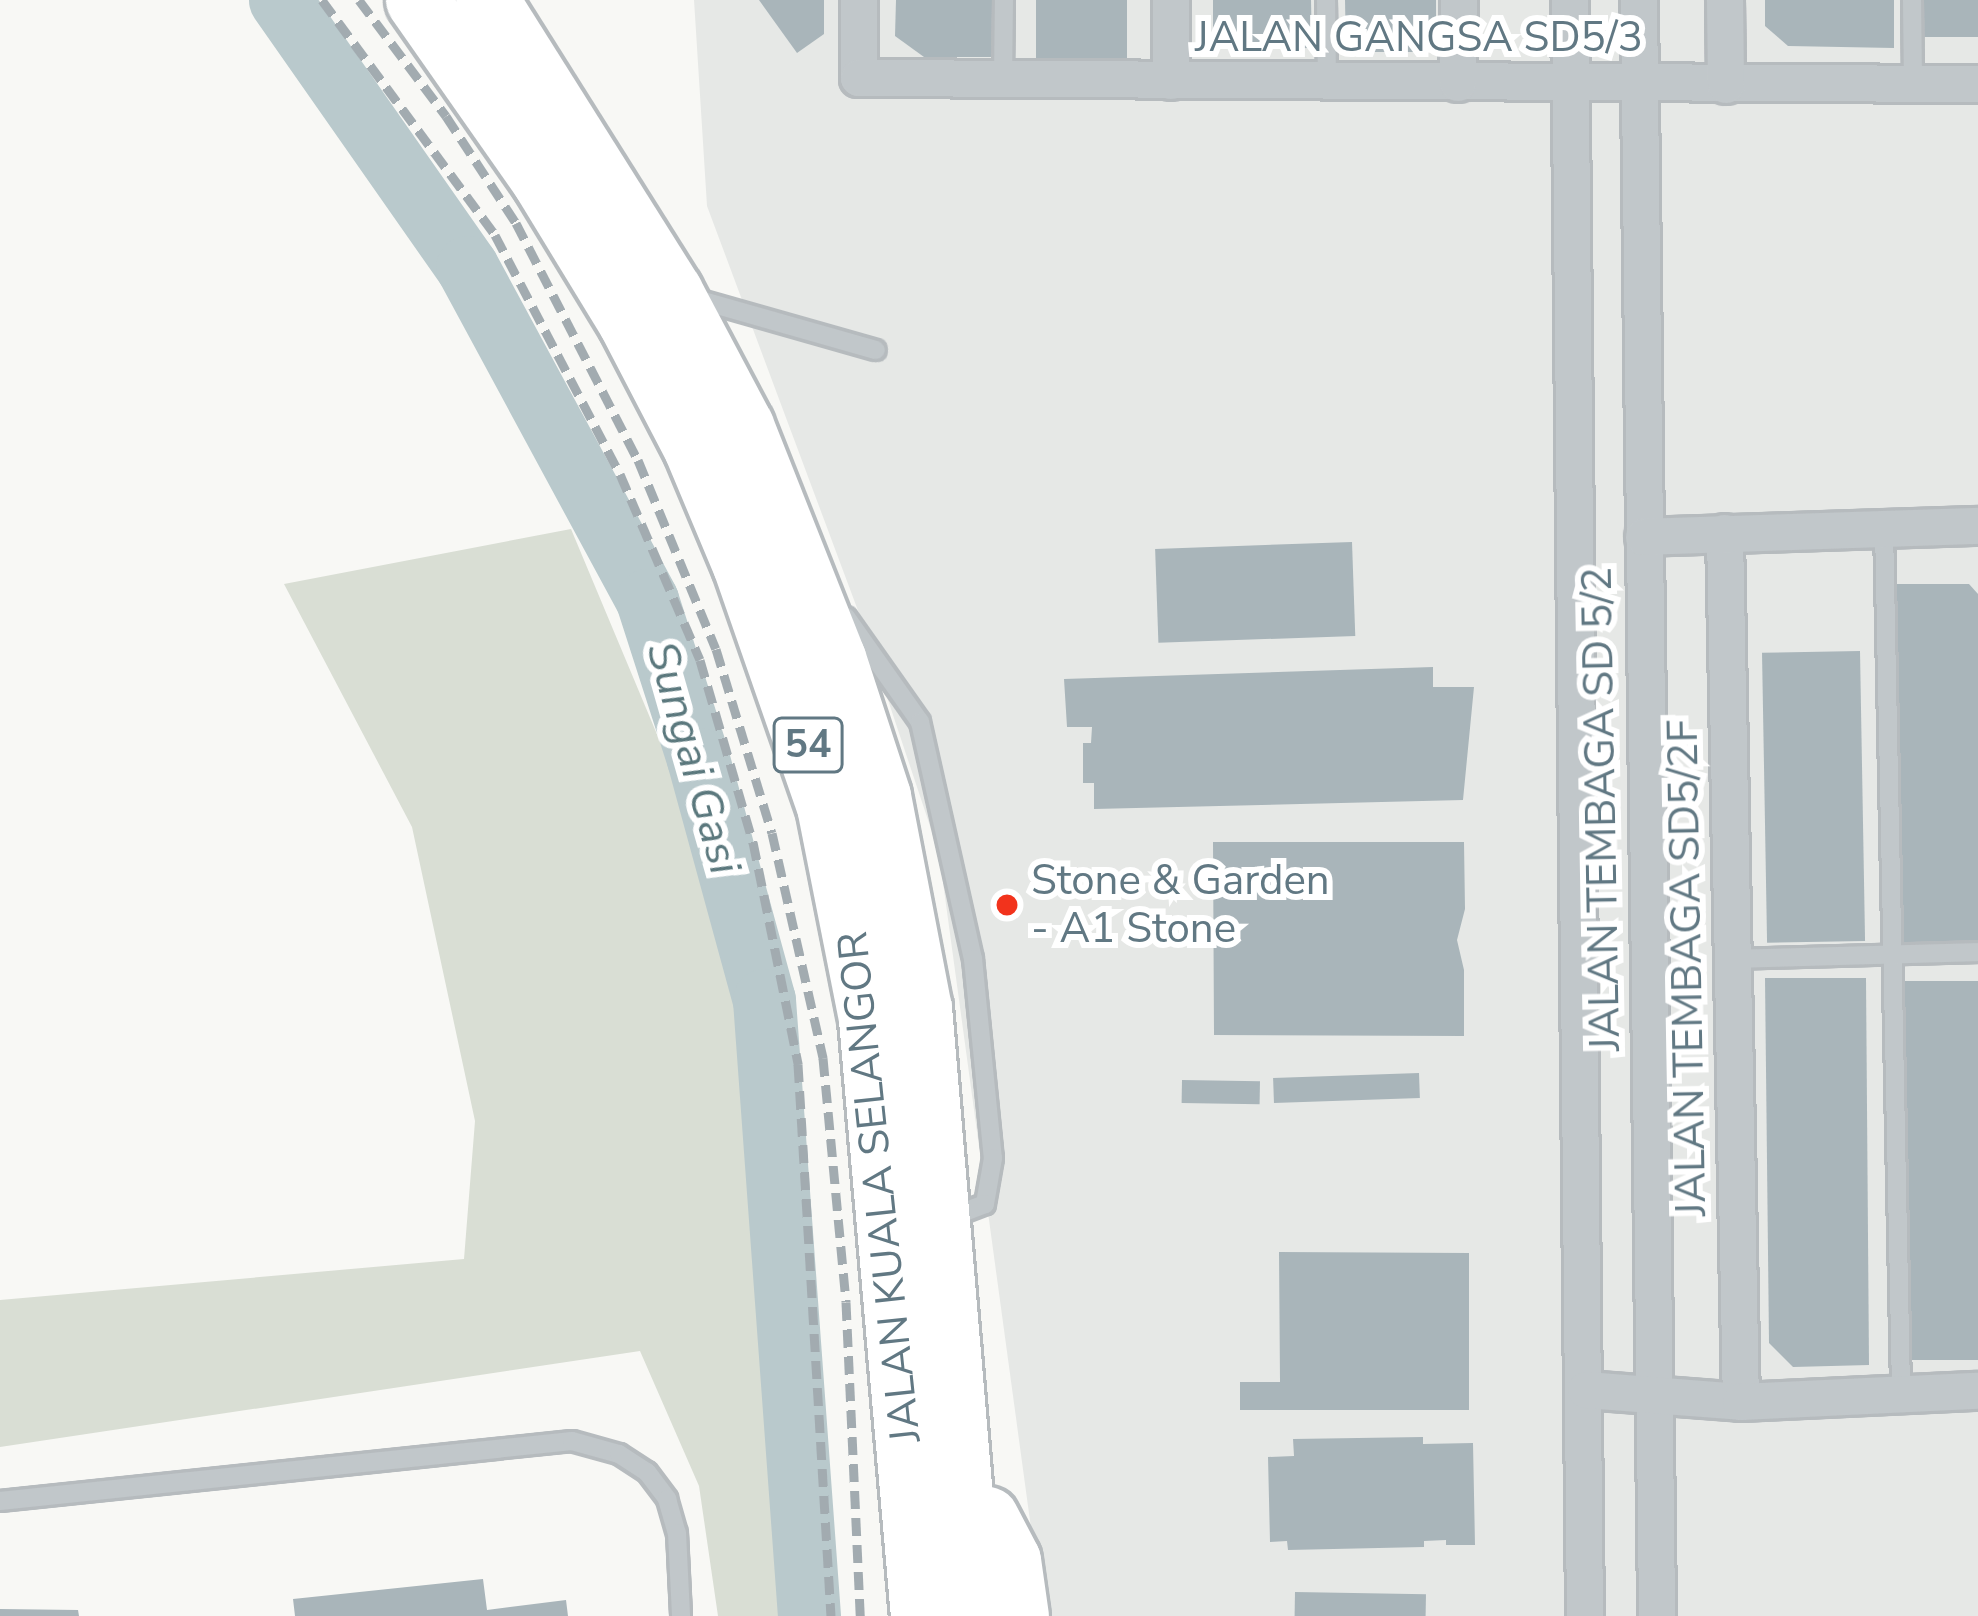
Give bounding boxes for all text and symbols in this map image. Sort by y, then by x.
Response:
street label: JALAN GANGSA SD5/3 [1195,13,1643,63]
street label: JALAN TEMBAGA SD 5/2 [1573,566,1631,1052]
water label: Sungai Gasi [634,636,752,880]
road number: 54 [772,712,844,778]
street label: JALAN TEMBAGA SD5/2F [1658,719,1718,1217]
place label: Stone & Garden - A1 Stone [1031,856,1330,954]
marker: Stone & Garden - A1 Stone [994,892,1020,918]
street label: JALAN KUALA SELANGOR [828,929,932,1445]

